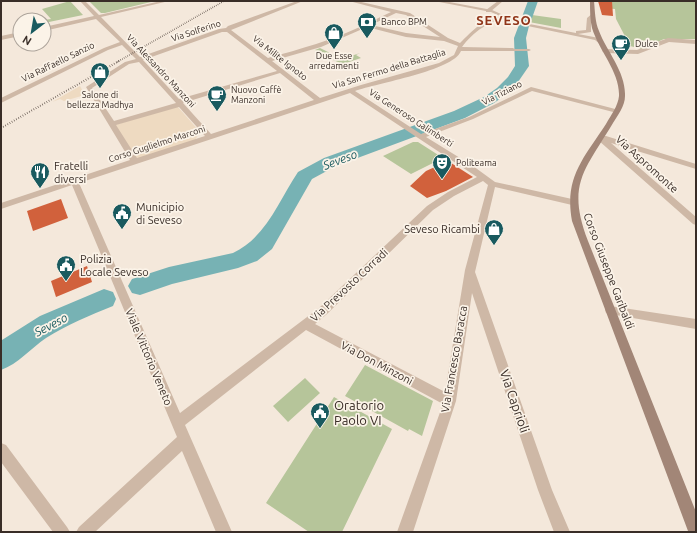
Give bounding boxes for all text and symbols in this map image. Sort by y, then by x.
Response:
bank icon: Banco BPM [356,11,378,39]
north arrow [12,12,52,52]
district label: SEVESO [476,13,532,27]
place label: Banco BPM [381,17,427,27]
street label: Via Solferino [170,18,222,44]
shop icon: Due Esse arredamenti [323,22,345,50]
text: N [20,33,33,48]
street label: Via Alessandro Manzoni [125,33,197,109]
cafe icon: Dulce [610,33,632,61]
street label: Via Milite Ignoto [251,34,309,82]
place label: Dulce [635,39,658,49]
street label: Via Raffaello Sanzio [20,40,96,84]
street label: Via San Fermo della Battaglia [331,47,447,91]
place label: Due Esse arredamenti [309,51,359,71]
shop icon: Salone di bellezza Madhya [89,61,111,89]
street label: Via Tiziano [480,79,524,107]
cafe icon: Nuovo Caffè Manzoni [206,84,228,112]
place label: Nuovo Caffè Manzoni [231,85,282,105]
street label: Via Generoso Galimberti [367,87,455,149]
place label: Salone di bellezza Madhya [67,90,133,110]
street label: Corso Guglielmo Marconi [107,124,207,164]
street label: Via Aspromonte [613,133,681,195]
water label: Seveso [320,147,359,172]
theatre icon: Politeama [431,152,453,180]
place label: Politeama [456,158,497,168]
place label: Fratelli diversi [54,160,88,185]
restaurant icon: Fratelli diversi [29,161,51,189]
place label: Municipio di Seveso [136,201,184,226]
public building icon: Municipio di Seveso [111,202,133,230]
street label: Corso Giuseppe Garibaldi [581,211,637,331]
shop icon: Seveso Ricambi [483,218,505,246]
place label: Seveso Ricambi [404,223,480,235]
street label: Via Prevosto Corradi [308,246,390,324]
place label: Polizia Locale Seveso [80,253,149,278]
public building icon: Polizia Locale Seveso [55,254,77,282]
street label: Via Francesco Baracca [439,305,469,413]
street label: Viale Vittorio Veneto [123,307,175,407]
water label: Seveso [31,310,70,339]
street label: Via Don Minzoni [339,339,415,387]
street label: Via Caprioli [498,368,532,434]
place label: Oratorio Paolo VI [334,398,384,427]
public building icon: Oratorio Paolo VI [309,401,331,429]

